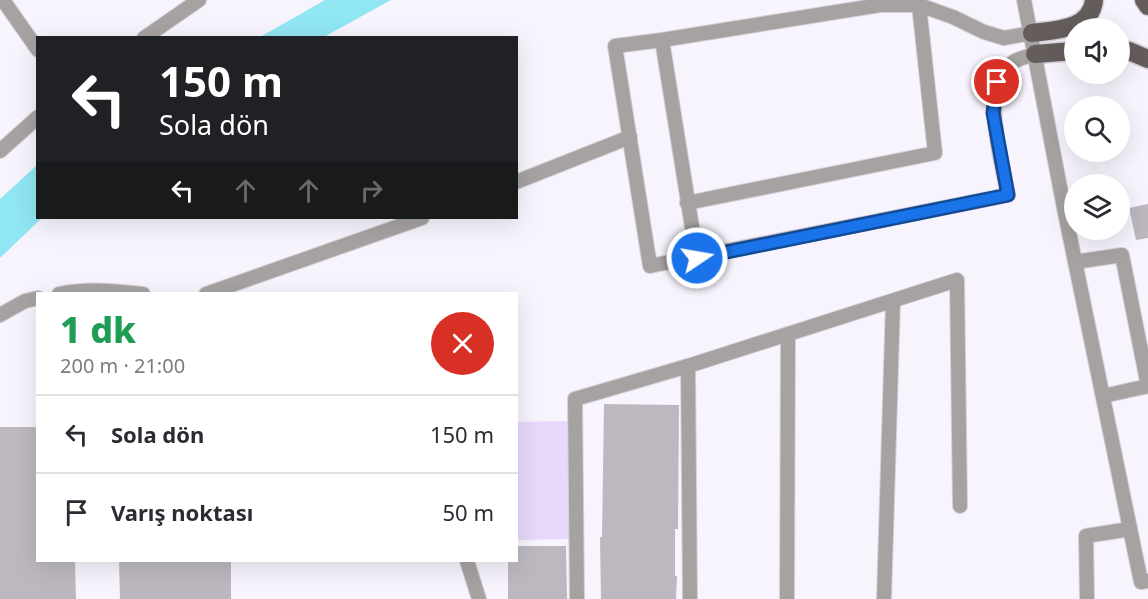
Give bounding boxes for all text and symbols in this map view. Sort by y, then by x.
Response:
map controls [1064,18,1130,240]
button: sound [1064,18,1130,84]
text: 150 m [159,52,283,109]
pin [971,56,1022,107]
icon: left [60,60,138,138]
icon: arrive [980,65,1013,98]
button: search [1064,96,1130,162]
text: Sola dön [159,106,269,143]
icon: left [166,174,199,207]
icon: ahead [229,174,262,207]
icon: ahead [292,174,325,207]
icon: right [355,174,388,207]
button: layers [1064,174,1130,240]
position arrow [665,226,729,290]
text: 1 dk [60,305,136,354]
button: close [431,312,494,375]
text: 200 m · 21:00 [60,352,185,379]
icon: left [60,418,93,451]
text: Sola dön [111,419,204,449]
text: 150 m [430,419,494,449]
icon: arrive [60,496,93,529]
text: Varış noktası [111,497,253,527]
text: 50 m [443,497,494,527]

